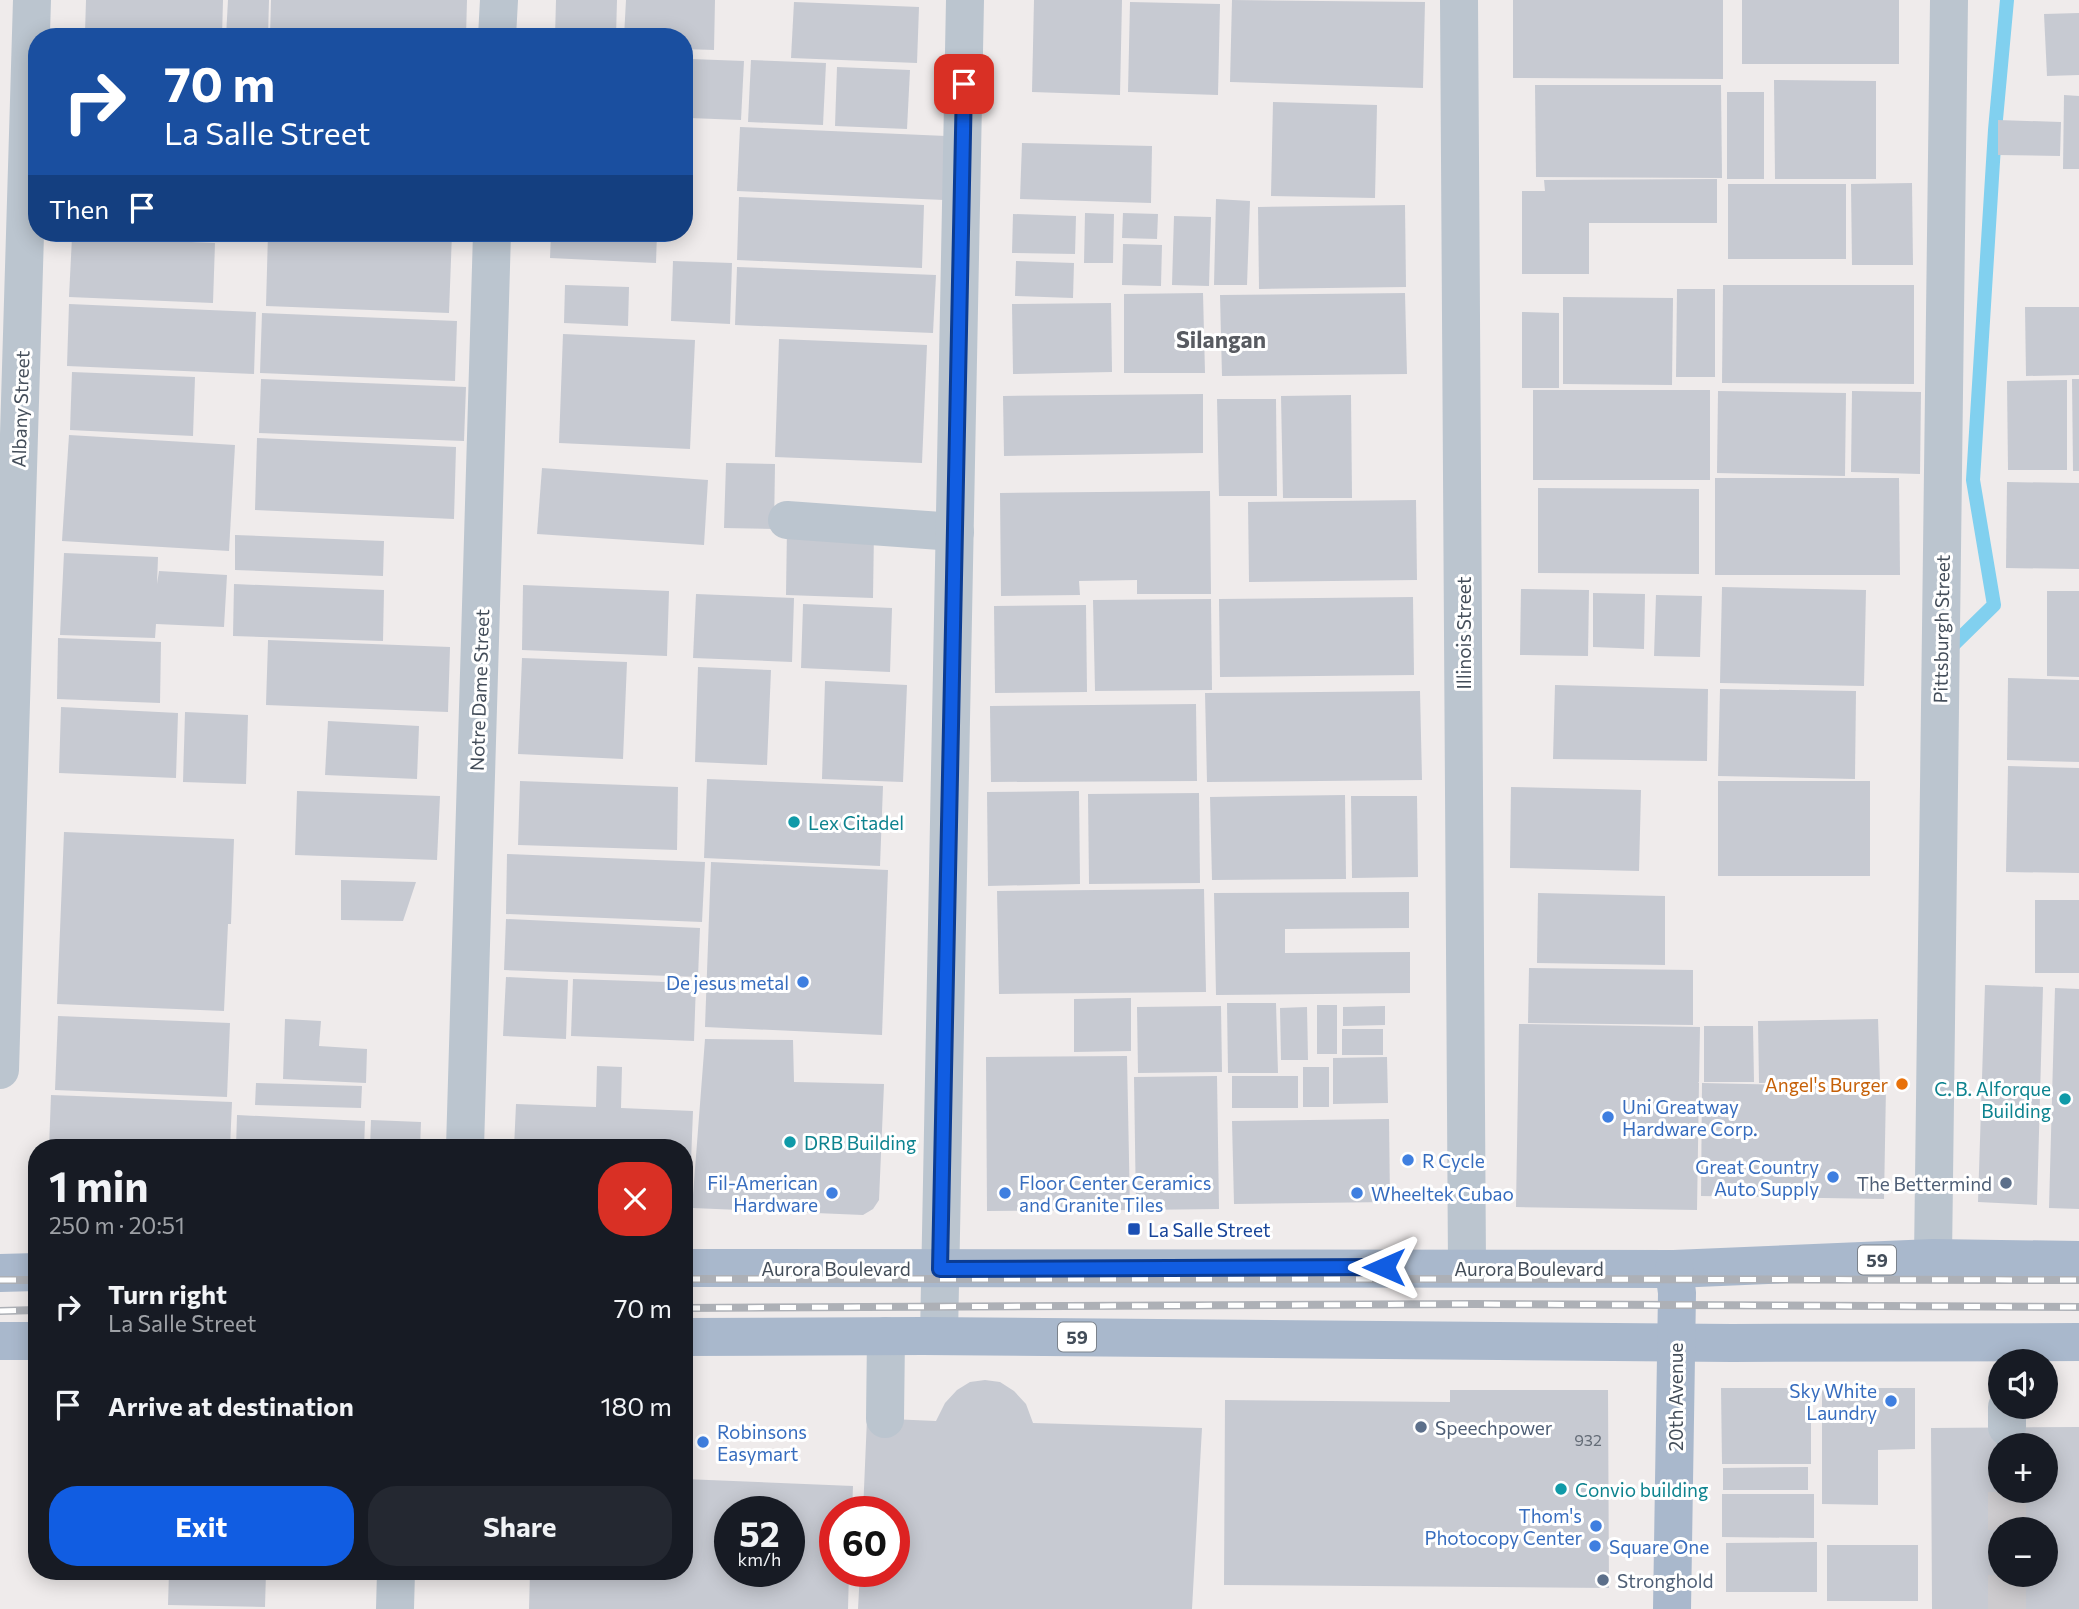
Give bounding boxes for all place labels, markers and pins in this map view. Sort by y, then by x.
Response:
pin [934,54,994,114]
place label: Lex Citadel [808,811,904,834]
marker: Lex Citadel [786,814,802,830]
place label: De jesus metal [666,971,789,994]
marker: De jesus metal [795,974,811,990]
place label: Angel's Burger [1765,1073,1888,1096]
marker: Angel's Burger [1894,1076,1910,1092]
place label: C. B. Alforque Building [1934,1077,2051,1122]
marker: C. B. Alforque Building [2057,1091,2073,1107]
place label: Uni Greatway Hardware Corp. [1622,1095,1758,1140]
marker: Uni Greatway Hardware Corp. [1600,1109,1616,1125]
place label: DRB Building [804,1131,916,1154]
marker: DRB Building [782,1134,798,1150]
place label: R Cycle [1422,1149,1485,1172]
marker: R Cycle [1400,1152,1416,1168]
place label: Great Country Auto Supply [1695,1155,1819,1200]
marker: Great Country Auto Supply [1825,1169,1841,1185]
place label: Fil-American Hardware [707,1171,818,1216]
place label: Floor Center Ceramics and Granite Tiles [1019,1171,1211,1216]
place label: The Bettermind [1857,1172,1992,1195]
marker: The Bettermind [1998,1175,2014,1191]
place label: Wheeltek Cubao [1371,1182,1514,1205]
marker: Fil-American Hardware [824,1185,840,1201]
marker: Floor Center Ceramics and Granite Tiles [997,1185,1013,1201]
marker: Wheeltek Cubao [1349,1185,1365,1201]
place label: La Salle Street [1148,1218,1271,1241]
marker: La Salle Street [1126,1221,1142,1237]
place label: Sky White Laundry [1789,1379,1877,1424]
marker: Sky White Laundry [1883,1393,1899,1409]
place label: Speechpower [1435,1416,1553,1439]
marker: Speechpower [1413,1419,1429,1435]
place label: Robinsons Easymart [717,1420,807,1465]
marker: Robinsons Easymart [695,1434,711,1450]
place label: Convio building [1575,1478,1708,1501]
marker: Convio building [1553,1481,1569,1497]
place label: Thom's Photocopy Center [1425,1504,1582,1549]
marker: Thom's Photocopy Center [1588,1518,1604,1534]
place label: Square One [1609,1535,1709,1558]
marker: Square One [1587,1538,1603,1554]
place label: Stronghold [1617,1569,1714,1592]
marker: Stronghold [1595,1572,1611,1588]

